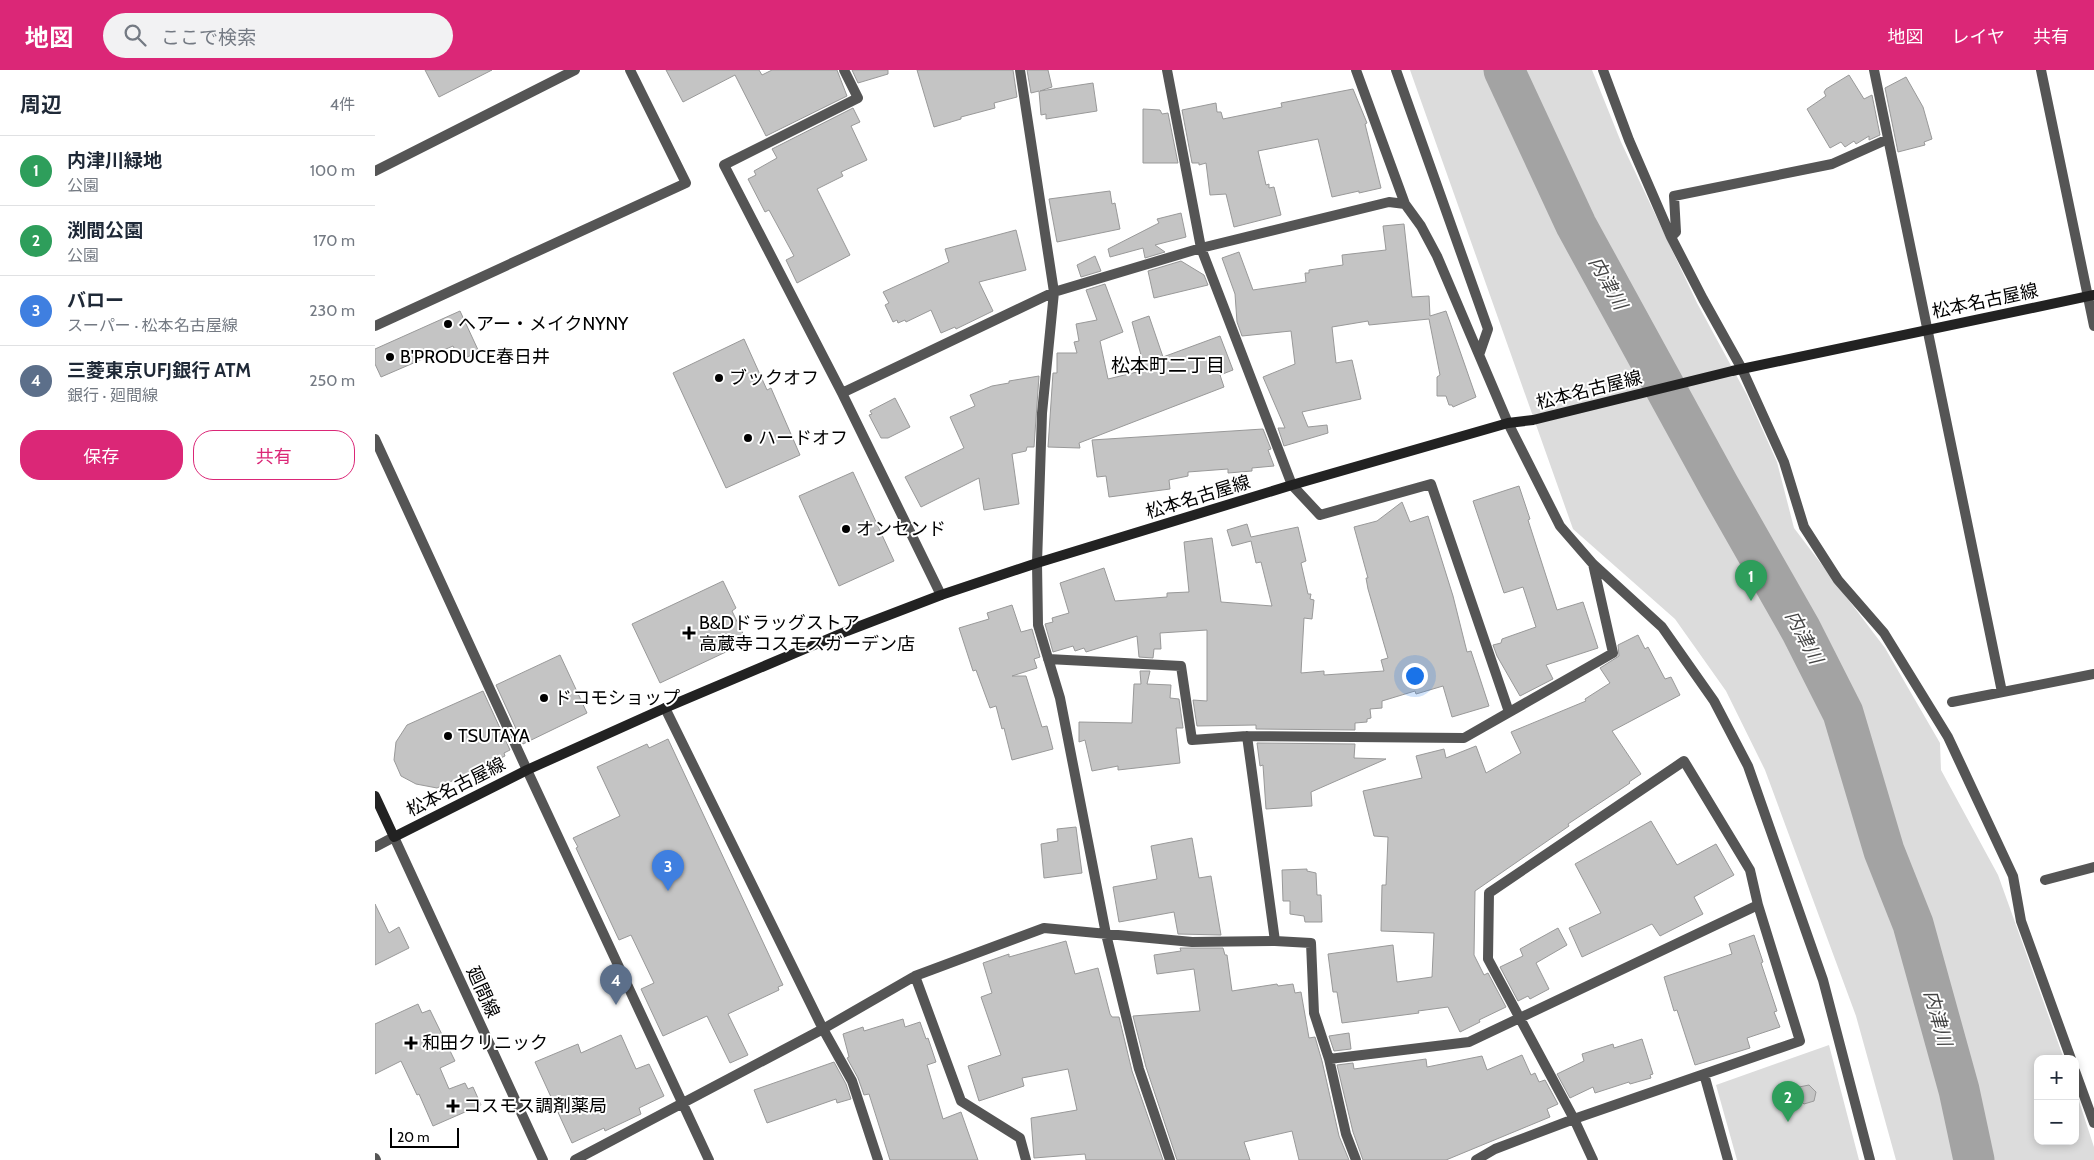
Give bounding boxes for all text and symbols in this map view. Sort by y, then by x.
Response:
search box [103,13,453,58]
icon: search [121,21,149,49]
text: 地図 [25,23,73,52]
text: ここで検索 [161,26,256,49]
text: 地図 [1888,26,1924,48]
text: レイヤ [1952,26,2005,48]
text: 共有 [2033,26,2069,48]
text: 周辺 [20,92,62,117]
text: 4件 [330,95,355,114]
text: 内津川緑地 [67,149,162,172]
text: 1 [33,161,39,180]
text: 100 m [310,161,355,180]
text: 公園 [67,176,99,195]
text: 渕間公園 [67,219,143,242]
text: 2 [32,231,40,250]
text: 170 m [313,231,355,250]
text: 公園 [67,246,99,265]
water label: 内津川 [1584,252,1633,315]
street label: 松本名古屋線 [1930,279,2040,323]
text: バロー [67,289,124,312]
text: 3 [32,301,40,320]
text: 230 m [309,301,355,320]
place label: ヘアー・メイクNYNY [458,313,629,335]
text: スーパー · 松本名古屋線 [67,316,238,335]
marker: ヘアー・メイクNYNY [442,318,454,330]
place label: B'PRODUCE春日井 [400,346,550,368]
marker: B'PRODUCE春日井 [384,351,396,363]
district label: 松本町二丁目 [1111,354,1225,377]
text: 三菱東京UFJ銀行 ATM [67,359,251,382]
street label: 松本名古屋線 [1534,366,1644,414]
place label: ブックオフ [729,367,819,389]
text: 4 [31,371,41,390]
text: 250 m [309,371,355,390]
marker: ブックオフ [713,372,725,384]
text: 銀行 · 廻間線 [67,386,158,405]
place label: ハードオフ [758,427,848,449]
button: 保存 [20,430,183,480]
button: 共有 [193,430,355,480]
marker: ハードオフ [742,432,754,444]
street label: 松本名古屋線 [1143,471,1253,523]
place label: オンセンド [856,518,946,540]
marker: オンセンド [840,523,852,535]
pin: 1 [1735,560,1767,601]
water label: 内津川 [1780,606,1828,669]
place label: B&Dドラッグストア 高蔵寺コスモスガーデン店 [699,612,915,655]
marker: B&Dドラッグストア 高蔵寺コスモスガーデン店 [683,627,695,639]
your location [1402,663,1428,689]
place label: ドコモショップ [554,687,680,709]
marker: ドコモショップ [538,692,550,704]
place label: TSUTAYA [458,725,530,747]
marker: TSUTAYA [442,730,454,742]
street label: 松本名古屋線 [403,753,509,821]
pin: 3 [652,850,684,891]
street label: 廻間線 [462,963,504,1021]
pin: 4 [600,964,632,1005]
water label: 内津川 [1920,987,1957,1050]
place label: 和田クリニック [422,1032,548,1054]
marker: 和田クリニック [404,1036,418,1050]
map controls [2034,1055,2079,1145]
button: + [2034,1055,2079,1100]
pin: 2 [1772,1081,1804,1122]
place label: コスモス調剤薬局 [463,1095,607,1117]
marker: コスモス調剤薬局 [447,1100,459,1112]
button: − [2034,1100,2079,1145]
scale bar [390,1125,459,1148]
text: 20 m [397,1128,430,1146]

